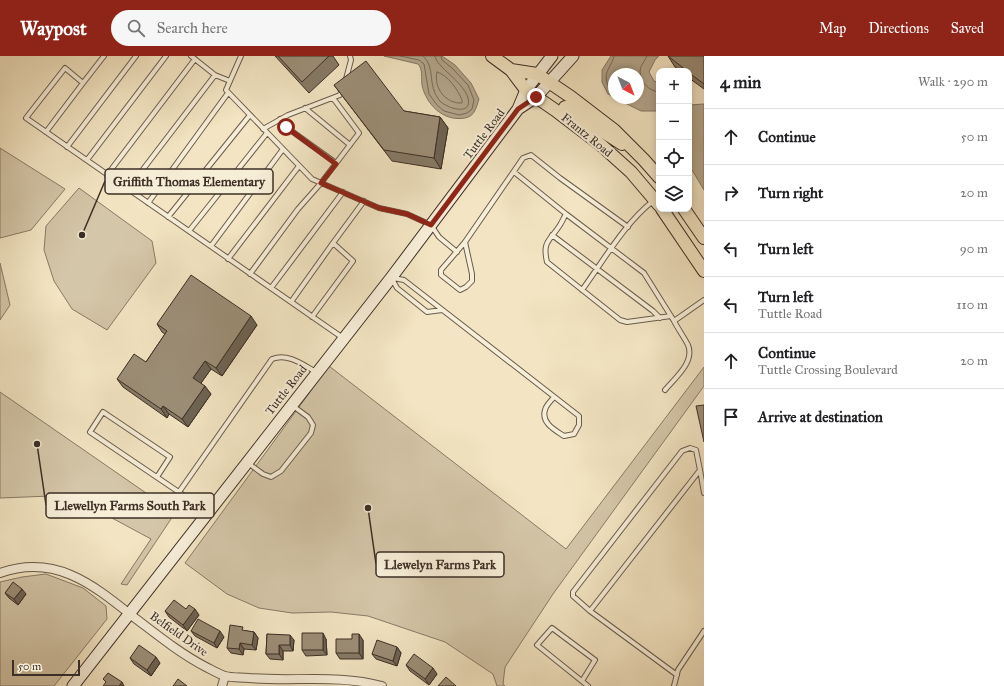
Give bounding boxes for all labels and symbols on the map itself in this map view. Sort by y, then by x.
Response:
north arrow [608,68,644,104]
route end [527,88,545,106]
street label: Tuttle Road [461,106,507,162]
street label: Frantz Road [559,110,615,160]
route start [277,118,295,136]
callout: Griffith Thomas Elementary [105,169,273,194]
text: Griffith Thomas Elementary [113,174,266,190]
street label: Tuttle Road [262,362,310,418]
callout: Llewellyn Farms South Park [46,493,214,518]
text: Llewellyn Farms South Park [54,498,207,514]
callout: Llewelyn Farms Park [376,552,504,577]
text: Llewelyn Farms Park [384,557,497,573]
street label: Belfield Drive [147,609,211,659]
scale bar [12,658,80,677]

